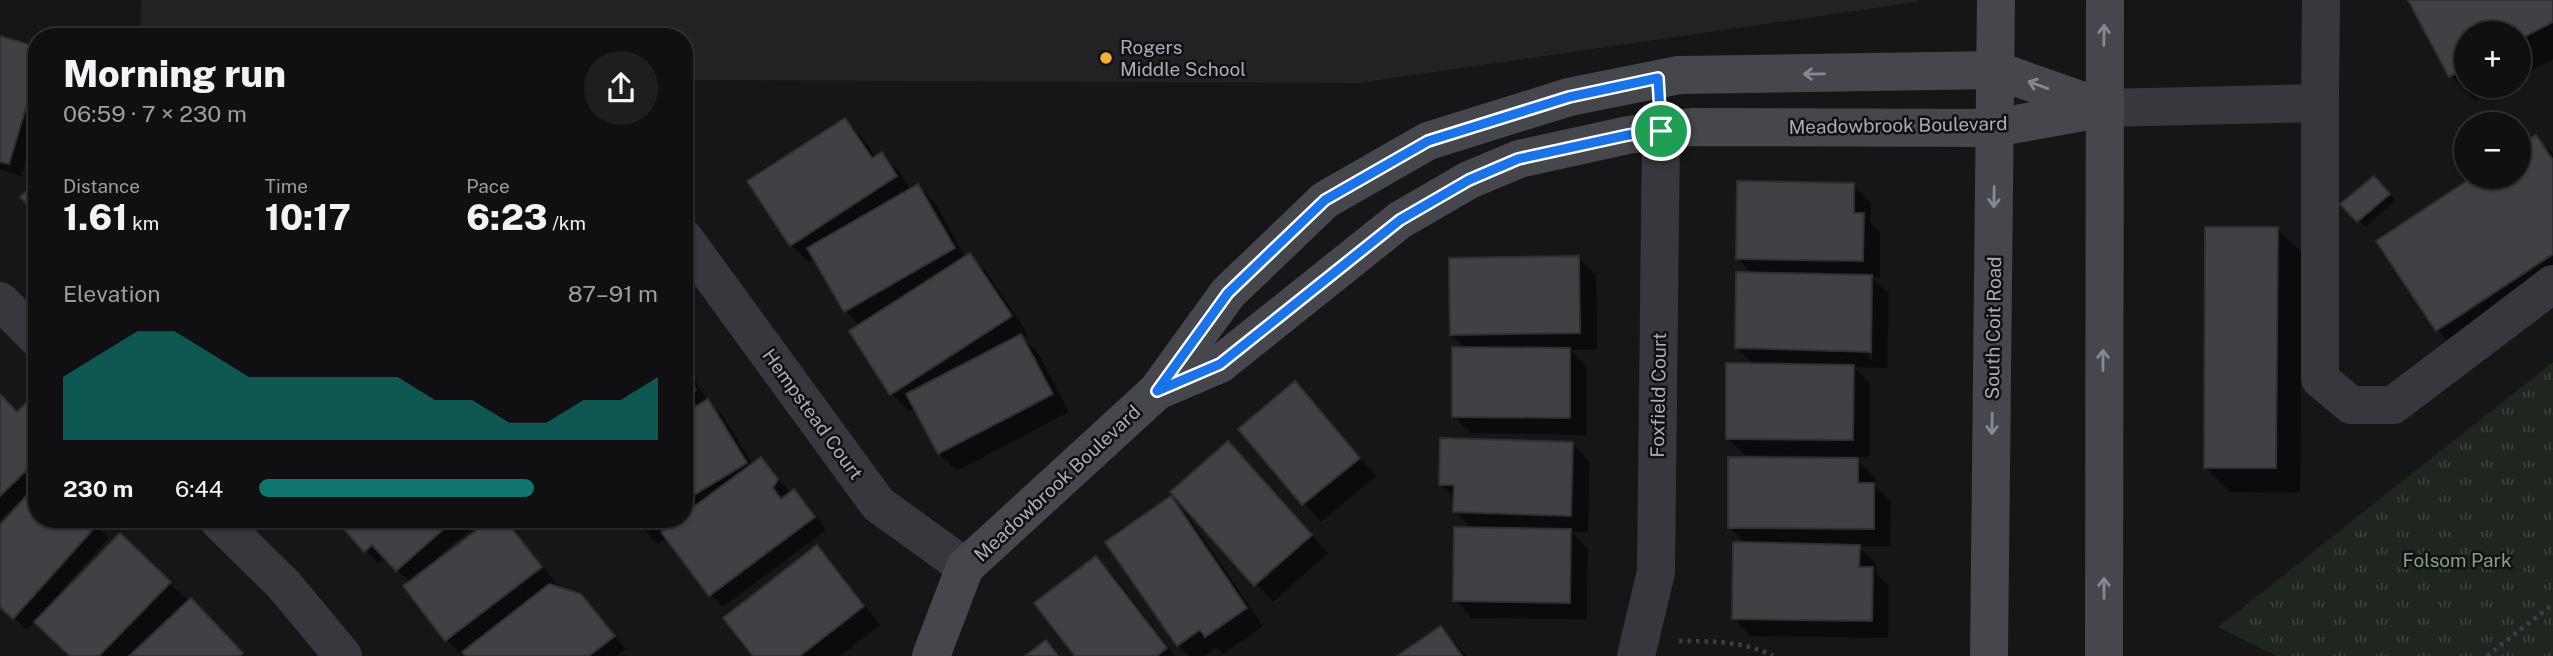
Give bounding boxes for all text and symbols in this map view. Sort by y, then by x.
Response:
map controls [2454,21,2531,189]
button: + [2454,21,2531,98]
one-way arrow [2097,24,2111,47]
place label: Rogers Middle School [1120,36,1246,80]
marker: Rogers Middle School [1098,50,1114,66]
text: Morning run [63,51,286,96]
button: share [584,51,658,125]
one-way arrow [1802,67,1825,81]
one-way arrow [2028,78,2050,90]
text: 06:59 · 7 × 230 m [63,100,247,127]
pin [1631,101,1691,161]
icon: arrive [1642,112,1680,150]
street label: Meadowbrook Boulevard [1788,112,2008,138]
button: − [2454,112,2531,189]
text: Distance [63,175,140,197]
text: Time [265,175,308,197]
text: Pace [466,175,510,197]
one-way arrow [1987,185,2001,208]
text: 1.61 [63,197,128,238]
text: 10:17 [265,197,351,238]
text: 6:23 [466,197,548,238]
text: km [128,212,159,234]
text: /km [548,212,586,234]
street label: South Coit Road [1981,256,2005,400]
text: Elevation [63,280,161,307]
text: 87–91 m [568,280,658,307]
street label: Foxfield Court [1646,332,1670,458]
street label: Hempstead Court [758,344,868,484]
one-way arrow [2096,349,2110,372]
street label: Meadowbrook Boulevard [969,400,1145,566]
one-way arrow [1985,412,1998,435]
text: 230 m [63,475,133,502]
text: 6:44 [175,475,223,502]
park label: Folsom Park [2402,549,2512,571]
one-way arrow [2097,577,2111,600]

